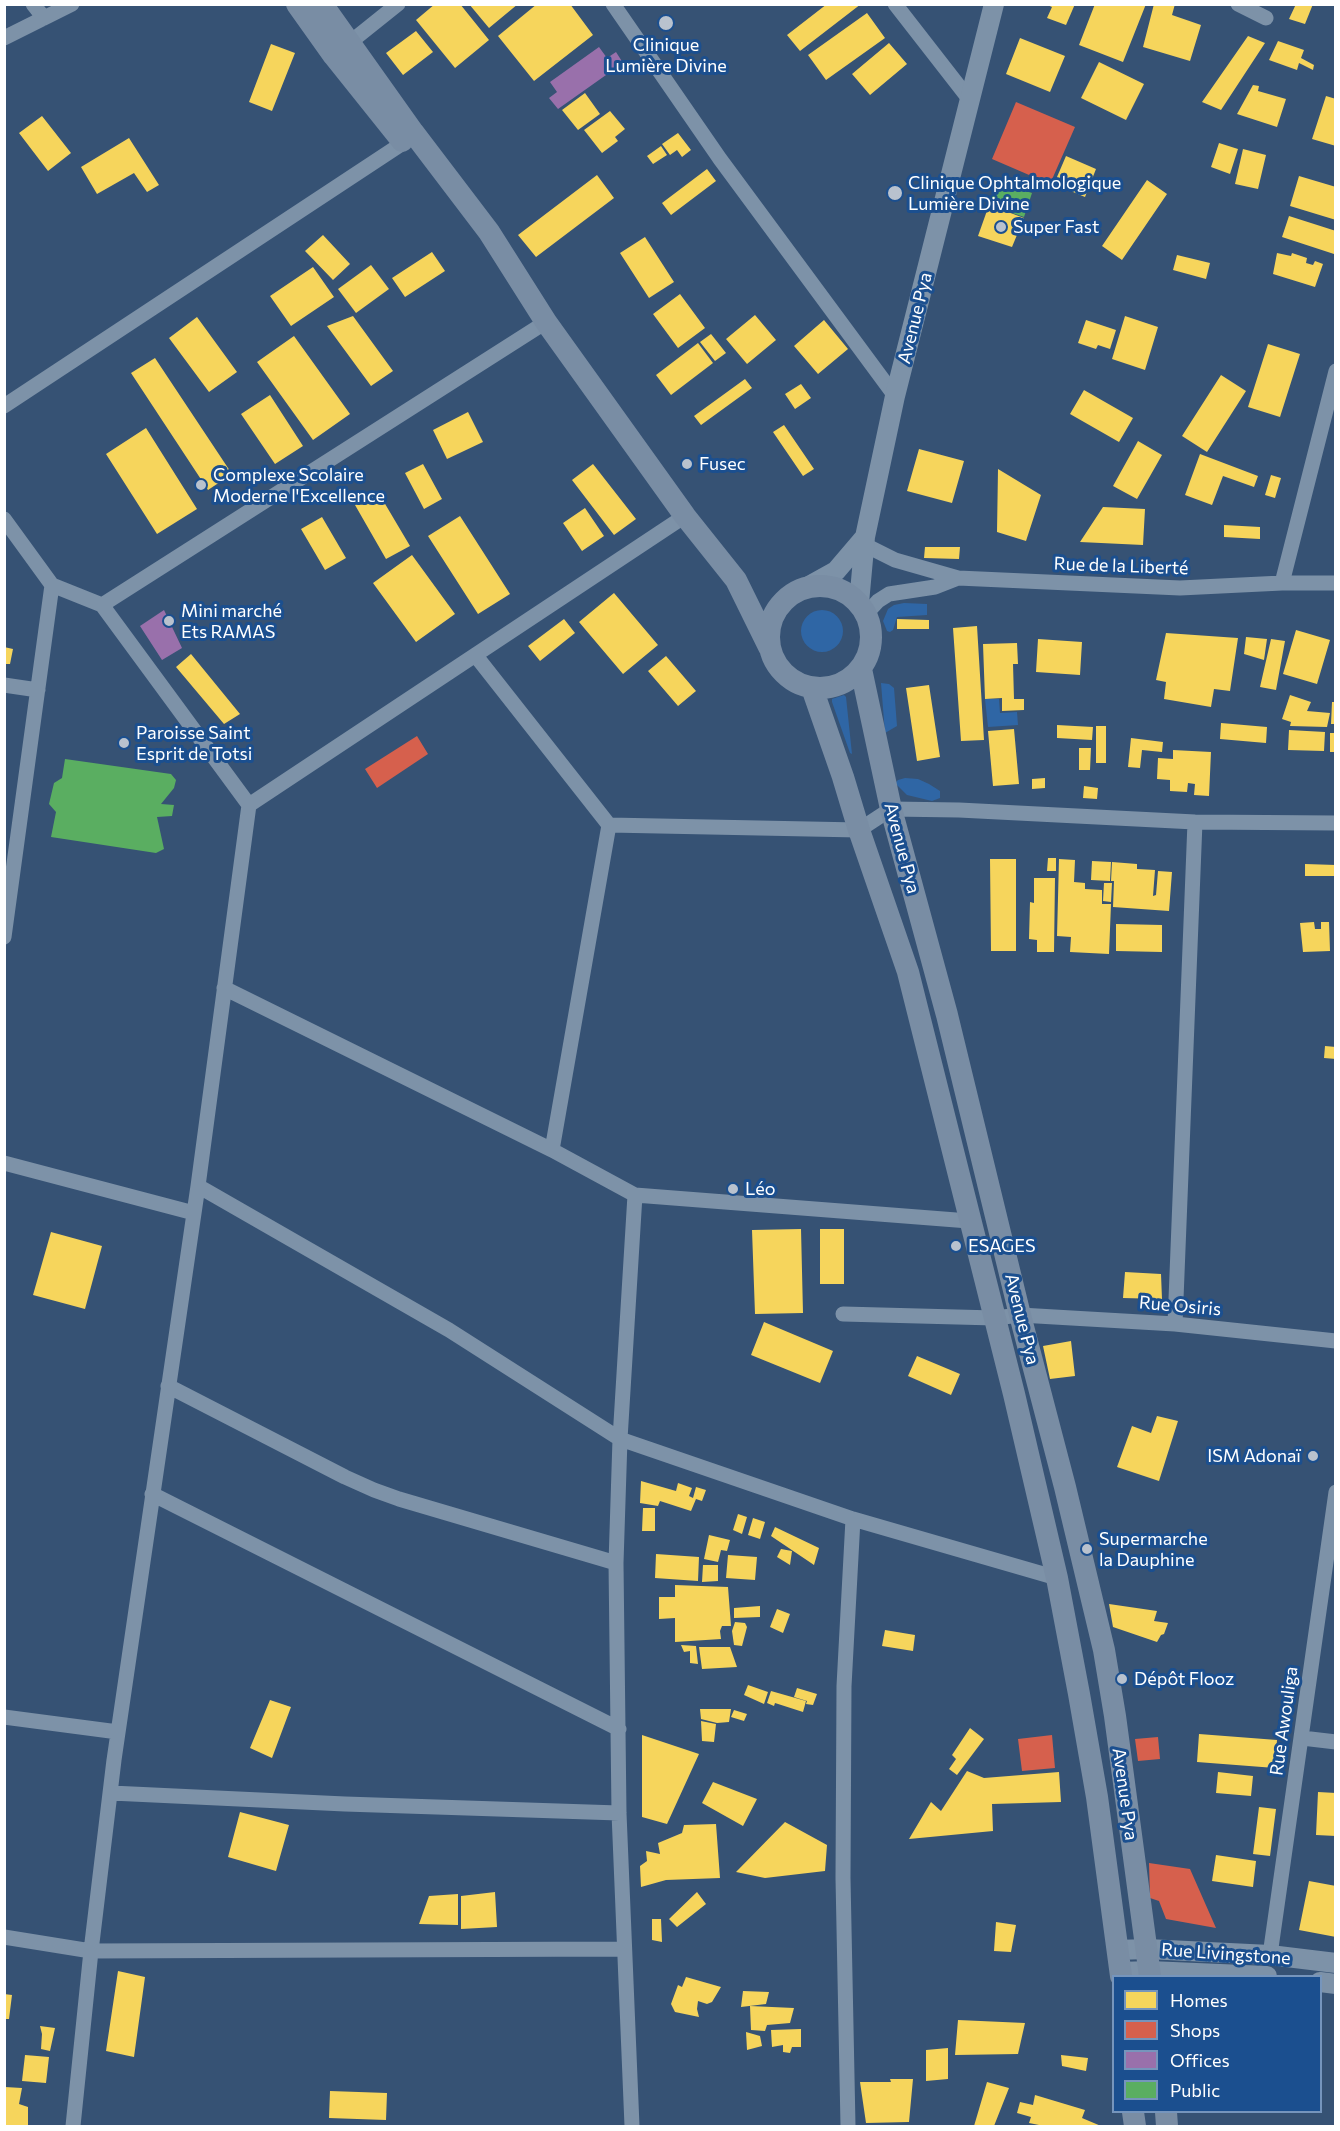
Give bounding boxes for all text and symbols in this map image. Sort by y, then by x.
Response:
marker: Clinique Lumière Divine [657,14,675,32]
place label: Clinique Lumière Divine [605,34,727,76]
place label: Clinique Ophtalmologique Lumière Divine [908,172,1121,214]
marker: Clinique Ophtalmologique Lumière Divine [886,184,904,202]
place label: Super Fast [1013,216,1099,238]
marker: Super Fast [994,220,1008,234]
street label: Avenue Pya [893,270,937,366]
place label: Fusec [699,453,746,475]
marker: Fusec [680,457,694,471]
place label: Complexe Scolaire Moderne l'Excellence [213,464,385,506]
marker: Complexe Scolaire Moderne l'Excellence [194,478,208,492]
street label: Rue de la Liberté [1053,553,1189,579]
place label: Mini marché Ets RAMAS [181,600,282,642]
marker: Mini marché Ets RAMAS [162,614,176,628]
place label: Paroisse Saint Esprit de Totsi [136,722,252,764]
marker: Paroisse Saint Esprit de Totsi [117,736,131,750]
street label: Avenue Pya [879,800,925,896]
place label: Léo [745,1178,776,1200]
marker: Léo [726,1182,740,1196]
place label: ESAGES [968,1235,1036,1257]
marker: ESAGES [949,1239,963,1253]
street label: Avenue Pya [1000,1271,1044,1367]
street label: Rue Osiris [1138,1292,1222,1320]
place label: ISM Adonaï [1207,1445,1301,1467]
marker: ISM Adonaï [1306,1449,1320,1463]
place label: Supermarche la Dauphine [1099,1528,1208,1570]
marker: Supermarche la Dauphine [1080,1542,1094,1556]
street label: Rue Awouliga [1266,1665,1302,1777]
place label: Dépôt Flooz [1134,1668,1234,1690]
marker: Dépôt Flooz [1115,1672,1129,1686]
street label: Avenue Pya [1108,1746,1142,1842]
street label: Rue Livingstone [1161,1939,1291,1969]
legend [1112,1975,1322,2113]
text: Homes [1170,1989,1228,2011]
text: Shops [1170,2019,1220,2041]
text: Offices [1170,2049,1230,2071]
text: Public [1170,2079,1220,2101]

